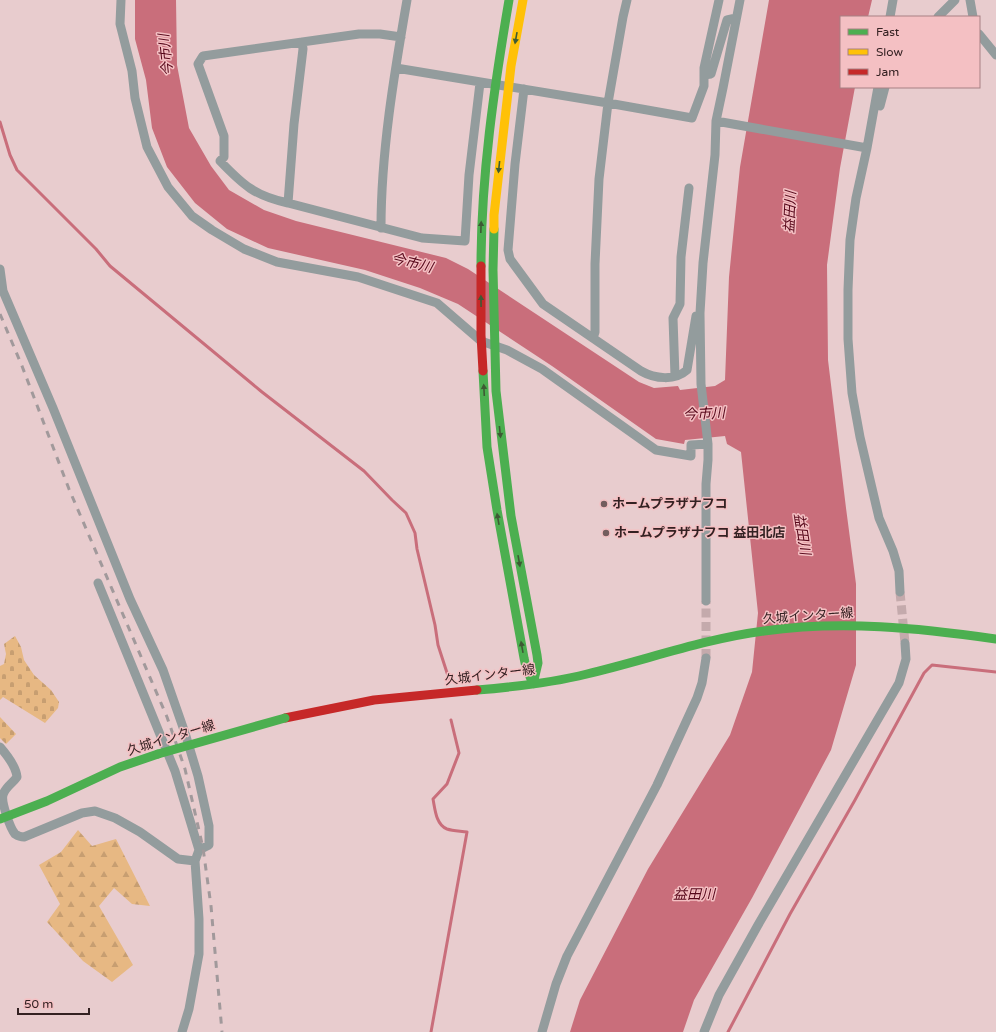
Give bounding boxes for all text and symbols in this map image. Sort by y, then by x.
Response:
legend [840,16,980,88]
text: Fast [876,25,900,39]
water label: 今市川 [155,31,177,77]
one-way arrow [513,32,519,44]
text: Slow [876,45,903,59]
text: Jam [876,65,899,79]
one-way arrow [496,161,502,173]
water label: 益田川 [780,189,800,233]
one-way arrow [478,220,484,233]
water label: 今市川 [390,250,436,277]
one-way arrow [478,294,484,307]
one-way arrow [481,384,488,396]
water label: 今市川 [683,404,727,424]
one-way arrow [497,426,503,438]
place label: ホームプラザナフコ [612,496,728,512]
marker: ホームプラザナフコ [599,499,609,509]
water label: 益田川 [790,512,814,558]
one-way arrow [495,513,501,525]
place label: ホームプラザナフコ 益田北店 [614,525,785,541]
marker: ホームプラザナフコ 益田北店 [601,528,611,538]
one-way arrow [516,555,522,567]
street label: 久城インター線 [762,605,854,627]
one-way arrow [519,640,525,653]
street label: 久城インター線 [444,662,536,688]
street label: 久城インター線 [125,717,217,759]
water label: 益田川 [673,886,717,903]
scale bar [18,990,89,1016]
text: 50 m [24,997,53,1011]

